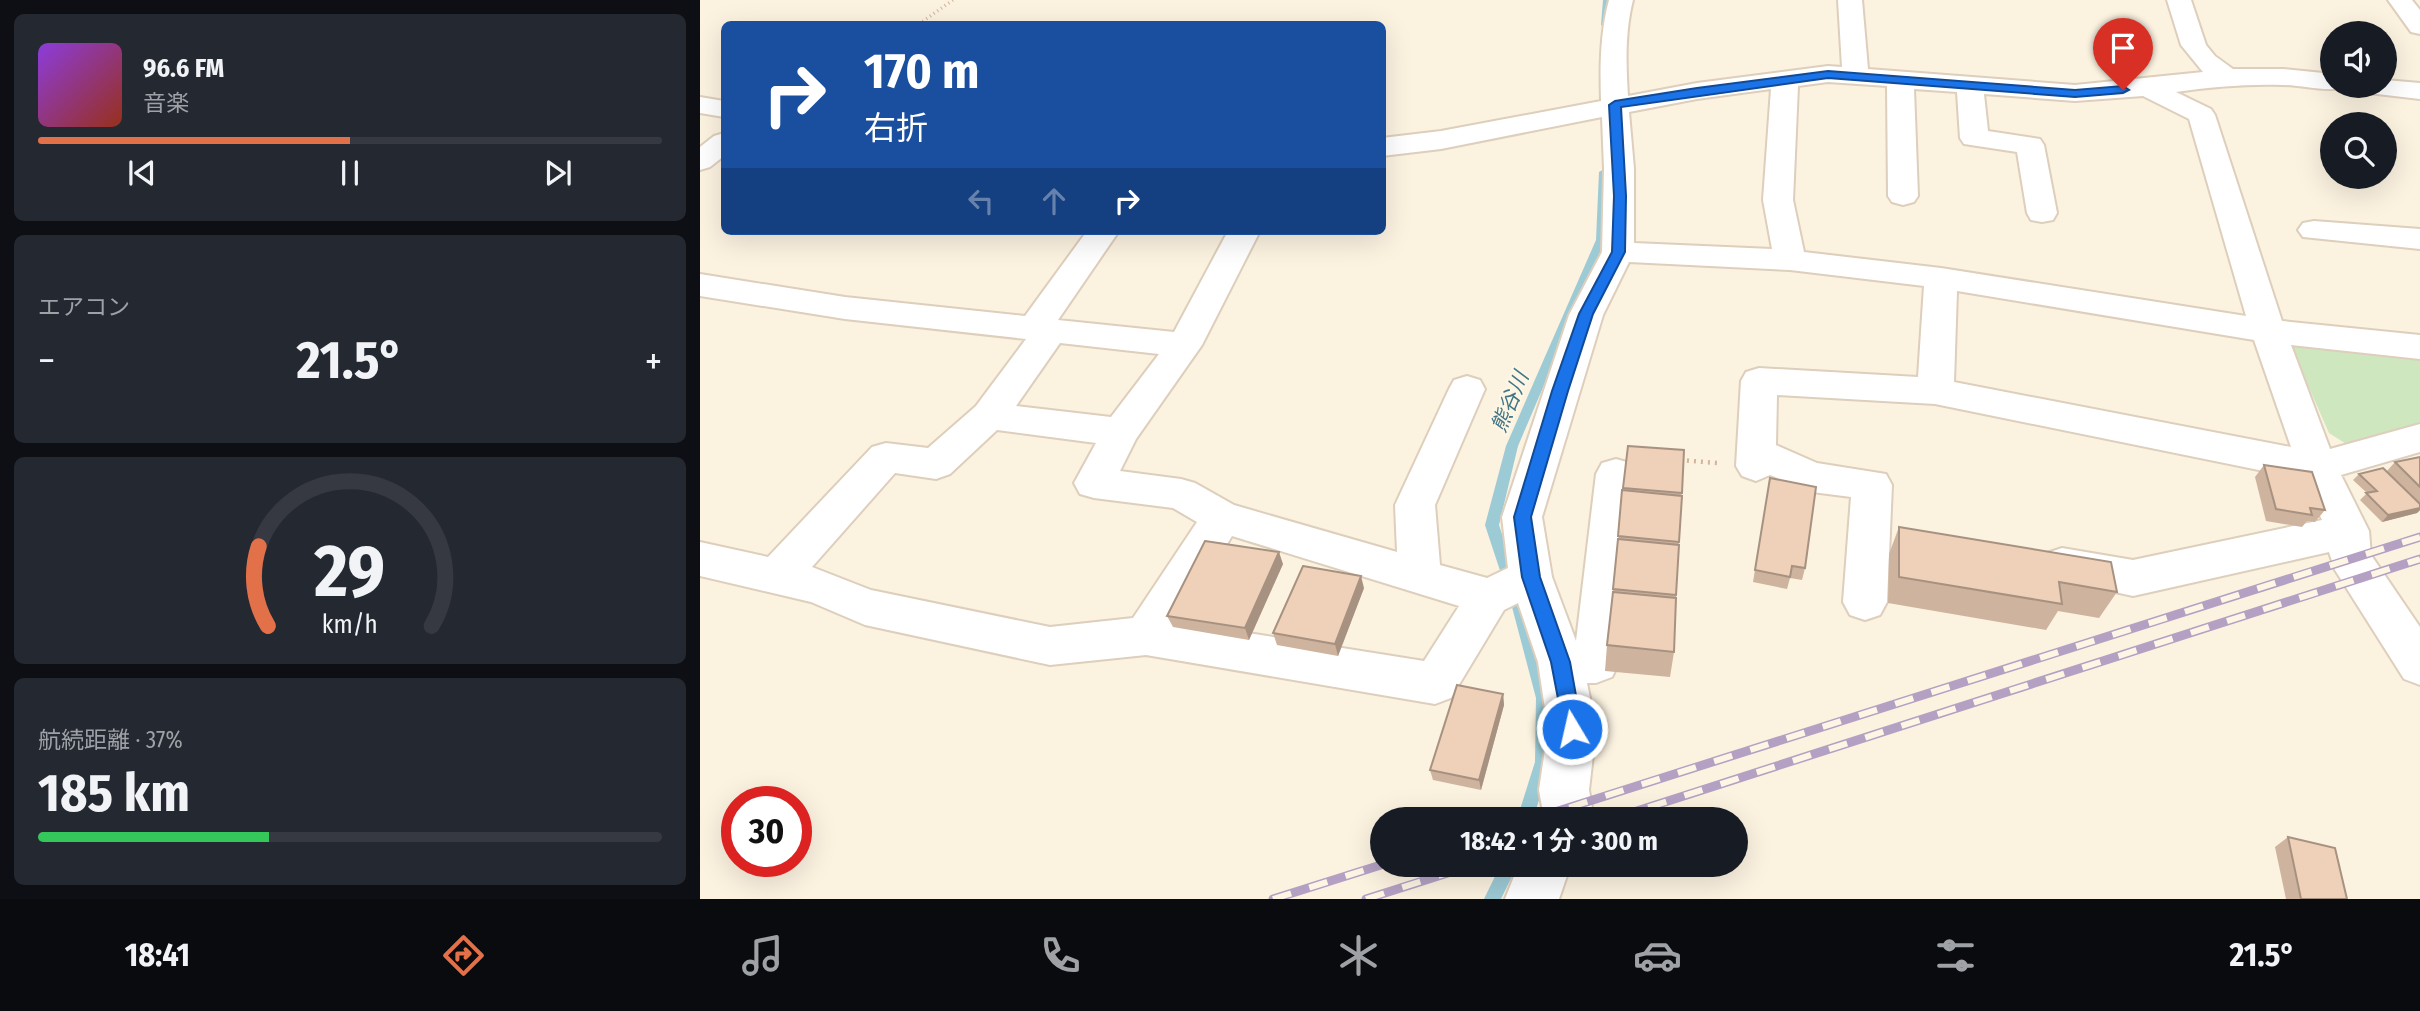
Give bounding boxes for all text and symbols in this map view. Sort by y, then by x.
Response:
pin [2093,18,2153,90]
map controls [2320,21,2397,189]
button: sound [2320,21,2397,98]
icon: arrive [2104,29,2142,67]
text: 170 m [864,42,980,101]
icon: right [749,49,840,140]
text: 96.6 FM [143,53,224,84]
text: 音楽 [143,89,189,117]
text: 右折 [864,109,928,147]
button: search [2320,112,2397,189]
icon: previous [123,154,161,192]
icon: pause [331,154,369,192]
icon: next [539,154,577,192]
icon: left [962,182,1000,220]
icon: ahead [1035,182,1073,220]
icon: right [1108,182,1146,220]
text: エアコン [38,293,130,321]
text: 21.5° [296,329,403,392]
text: − [38,338,55,384]
text: + [645,338,662,384]
water label: 熊谷川 [1486,366,1535,436]
text: 29 [314,529,385,616]
text: km/h [322,610,378,640]
position arrow [1535,692,1609,766]
text: 航続距離 · 37% [38,726,183,754]
text: 185 km [38,762,190,825]
speed limit sign: 30 [721,786,812,877]
text: 18:42 · 1 分 · 300 m [1460,826,1658,857]
icon: directions [439,931,488,980]
icon: music [738,931,787,980]
icon: phone [1036,931,1085,980]
icon: climate [1334,931,1383,980]
icon: car [1633,931,1682,980]
icon: filters [1931,931,1980,980]
text: 18:41 [125,936,190,974]
text: 21.5° [2229,936,2295,974]

